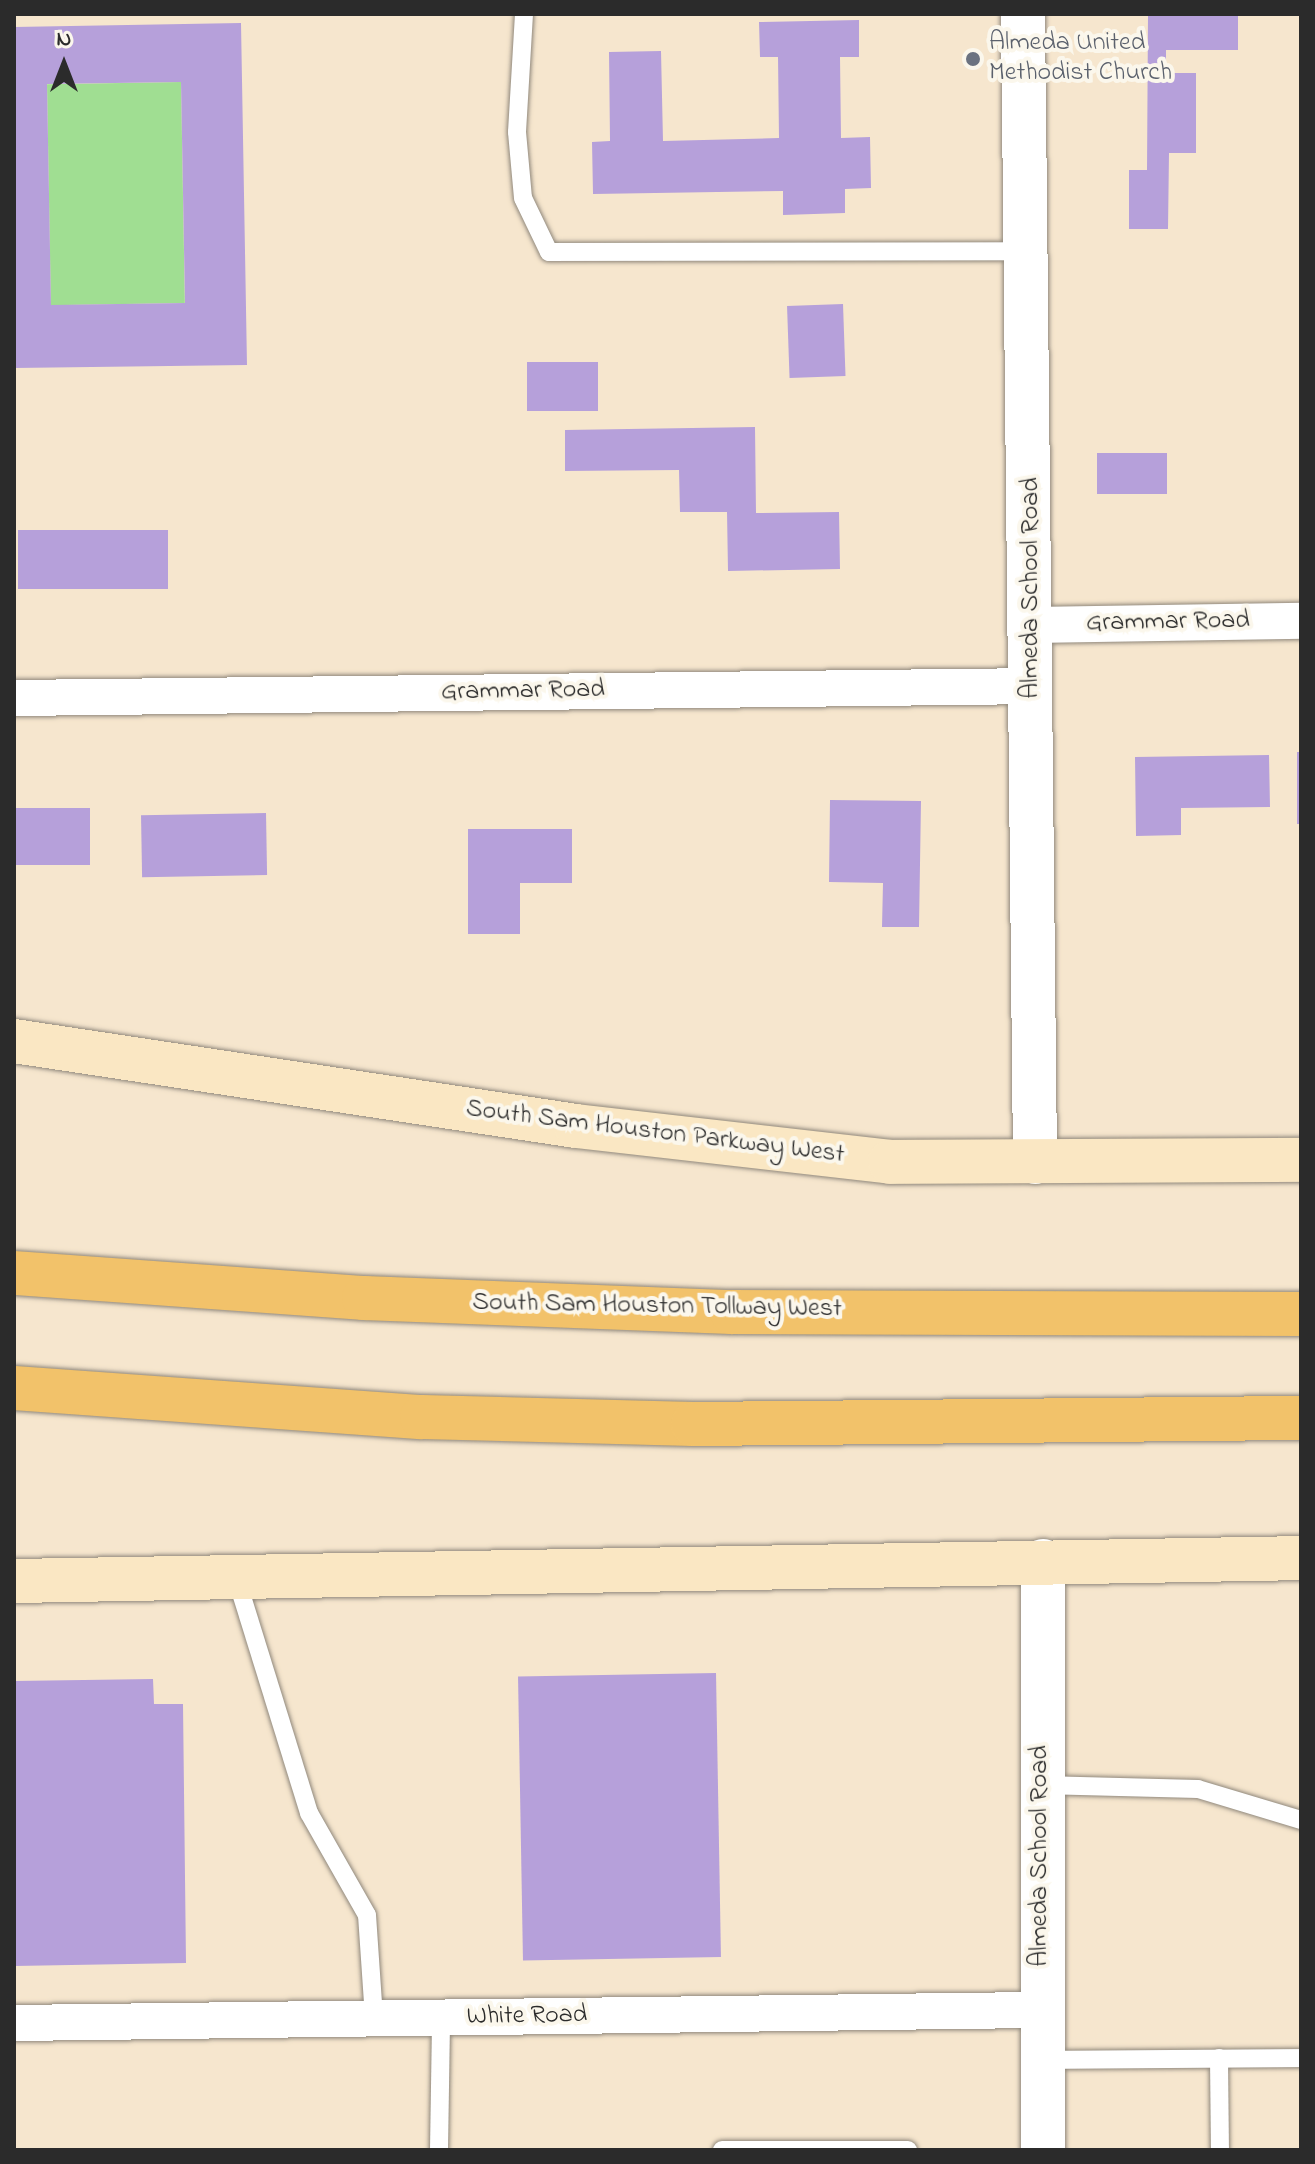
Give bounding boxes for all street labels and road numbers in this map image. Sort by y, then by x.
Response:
street label: Almeda School Road [1016,477,1048,699]
street label: Grammar Road [1086,606,1250,640]
street label: Grammar Road [441,675,605,709]
street label: South Sam Houston Parkway West [464,1094,846,1172]
street label: South Sam Houston Tollway West [472,1288,842,1326]
street label: Almeda School Road [1025,1745,1057,1967]
street label: White Road [466,2000,588,2034]

